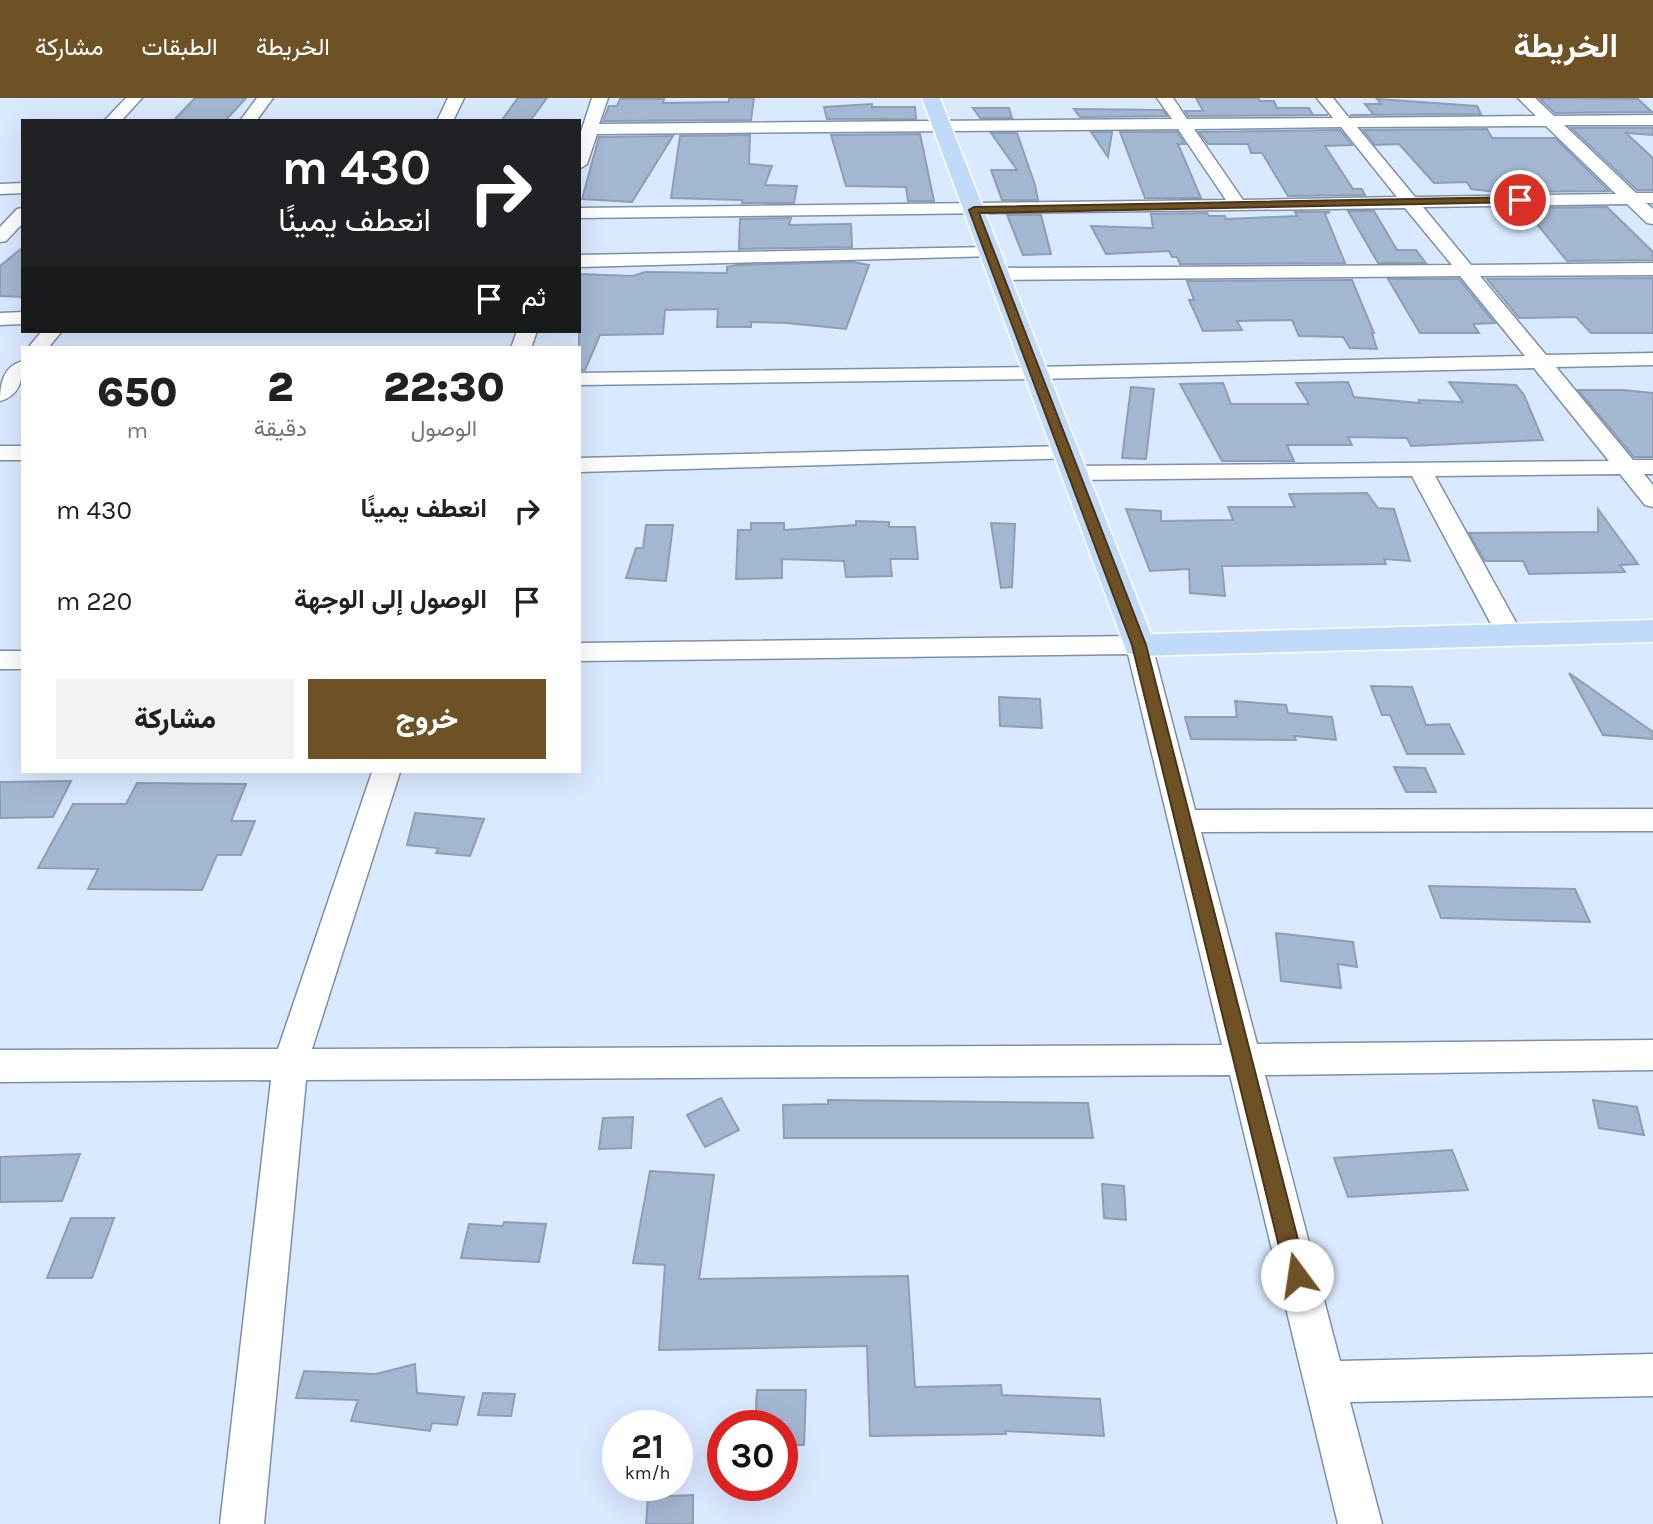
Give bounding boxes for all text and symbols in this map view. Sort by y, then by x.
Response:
text: الخريطة [1514,27,1618,65]
text: مشاركة [35,33,103,61]
text: الطبقات [141,33,218,61]
text: الخريطة [256,33,330,61]
text: 430 m [281,139,431,196]
icon: right [455,147,546,238]
pin [1490,170,1550,230]
icon: arrive [1501,181,1539,219]
text: انعطف يمينًا [278,202,431,239]
icon: arrive [470,280,508,318]
text: ثم [522,282,546,313]
text: 2 [267,362,294,412]
text: 22:30 [383,362,505,412]
text: 650 [97,367,178,417]
text: دقيقة [254,415,307,442]
text: الوصول [411,415,477,442]
text: m [127,417,148,444]
icon: right [508,492,546,530]
text: انعطف يمينًا [361,493,487,524]
text: 430 m [56,495,132,526]
icon: arrive [508,583,546,621]
text: الوصول إلى الوجهة [294,584,487,615]
text: 220 m [56,586,132,617]
button: مشاركة [56,679,294,759]
button: خروج [308,679,546,759]
position arrow [1260,1238,1334,1312]
speed limit sign: 30 [707,1410,798,1501]
text: 21 [631,1426,664,1467]
text: km/h [625,1462,670,1484]

